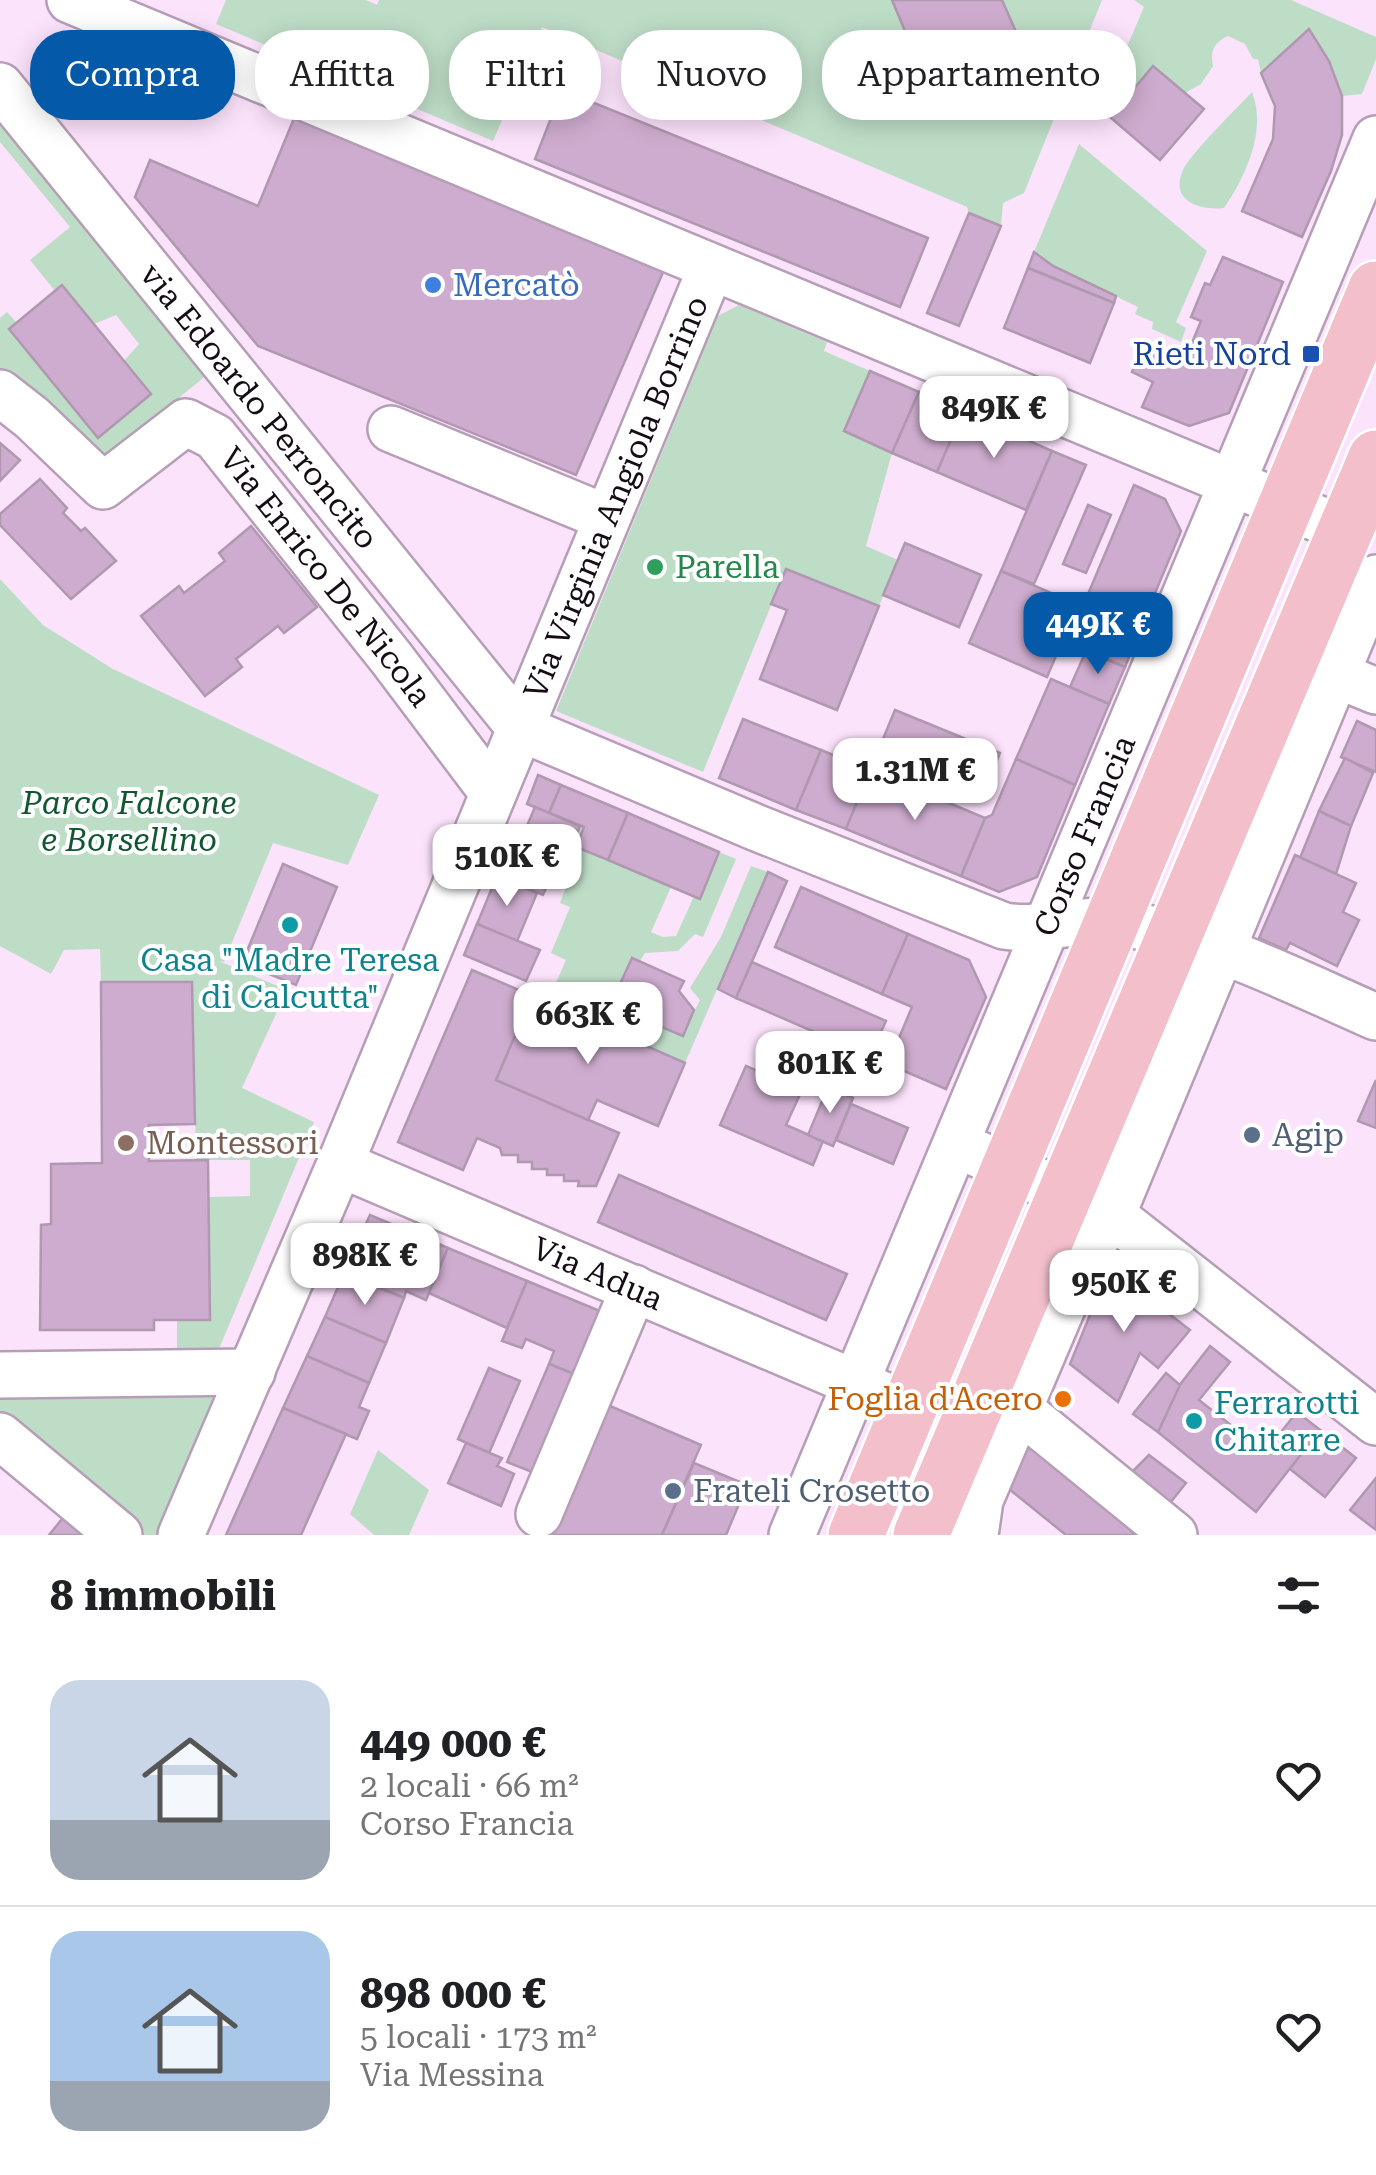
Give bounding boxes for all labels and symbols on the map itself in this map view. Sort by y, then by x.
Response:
street label: via Edoardo Perroncito [132,256,386,557]
place label: Mercatò [453,266,580,304]
marker: Mercatò [422,274,444,296]
street label: Via Virginia Angiola Borrino [516,290,716,705]
place label: Rieti Nord [1132,335,1291,373]
marker: Rieti Nord [1300,343,1322,365]
pin: 849K € [913,376,1075,461]
street label: Via Enrico De Nicola [212,440,440,714]
place label: Parella [675,548,779,586]
marker: Parella [644,556,666,578]
pin: 449K € [1017,592,1179,677]
street label: Corso Francia [1026,730,1143,942]
pin: 1.31M € [823,738,1007,823]
park label: Parco Falcone e Borsellino [21,784,236,859]
pin: 510K € [426,824,588,909]
marker: Casa "Madre Teresa di Calcutta" [279,914,301,936]
place label: Casa "Madre Teresa di Calcutta" [141,941,439,1016]
pin: 663K € [507,982,669,1067]
pin: 801K € [749,1031,911,1116]
place label: Agip [1272,1116,1344,1154]
place label: Montessori [146,1124,319,1162]
marker: Agip [1241,1124,1263,1146]
marker: Montessori [115,1132,137,1154]
pin: 898K € [284,1223,446,1308]
street label: Via Adua [527,1229,669,1318]
pin: 950K € [1043,1250,1205,1335]
place label: Foglia d'Acero [827,1380,1043,1418]
place label: Ferrarotti Chitarre [1214,1384,1360,1459]
marker: Foglia d'Acero [1052,1388,1074,1410]
marker: Ferrarotti Chitarre [1183,1410,1205,1432]
place label: Frateli Crosetto [693,1472,931,1510]
marker: Frateli Crosetto [662,1480,684,1502]

